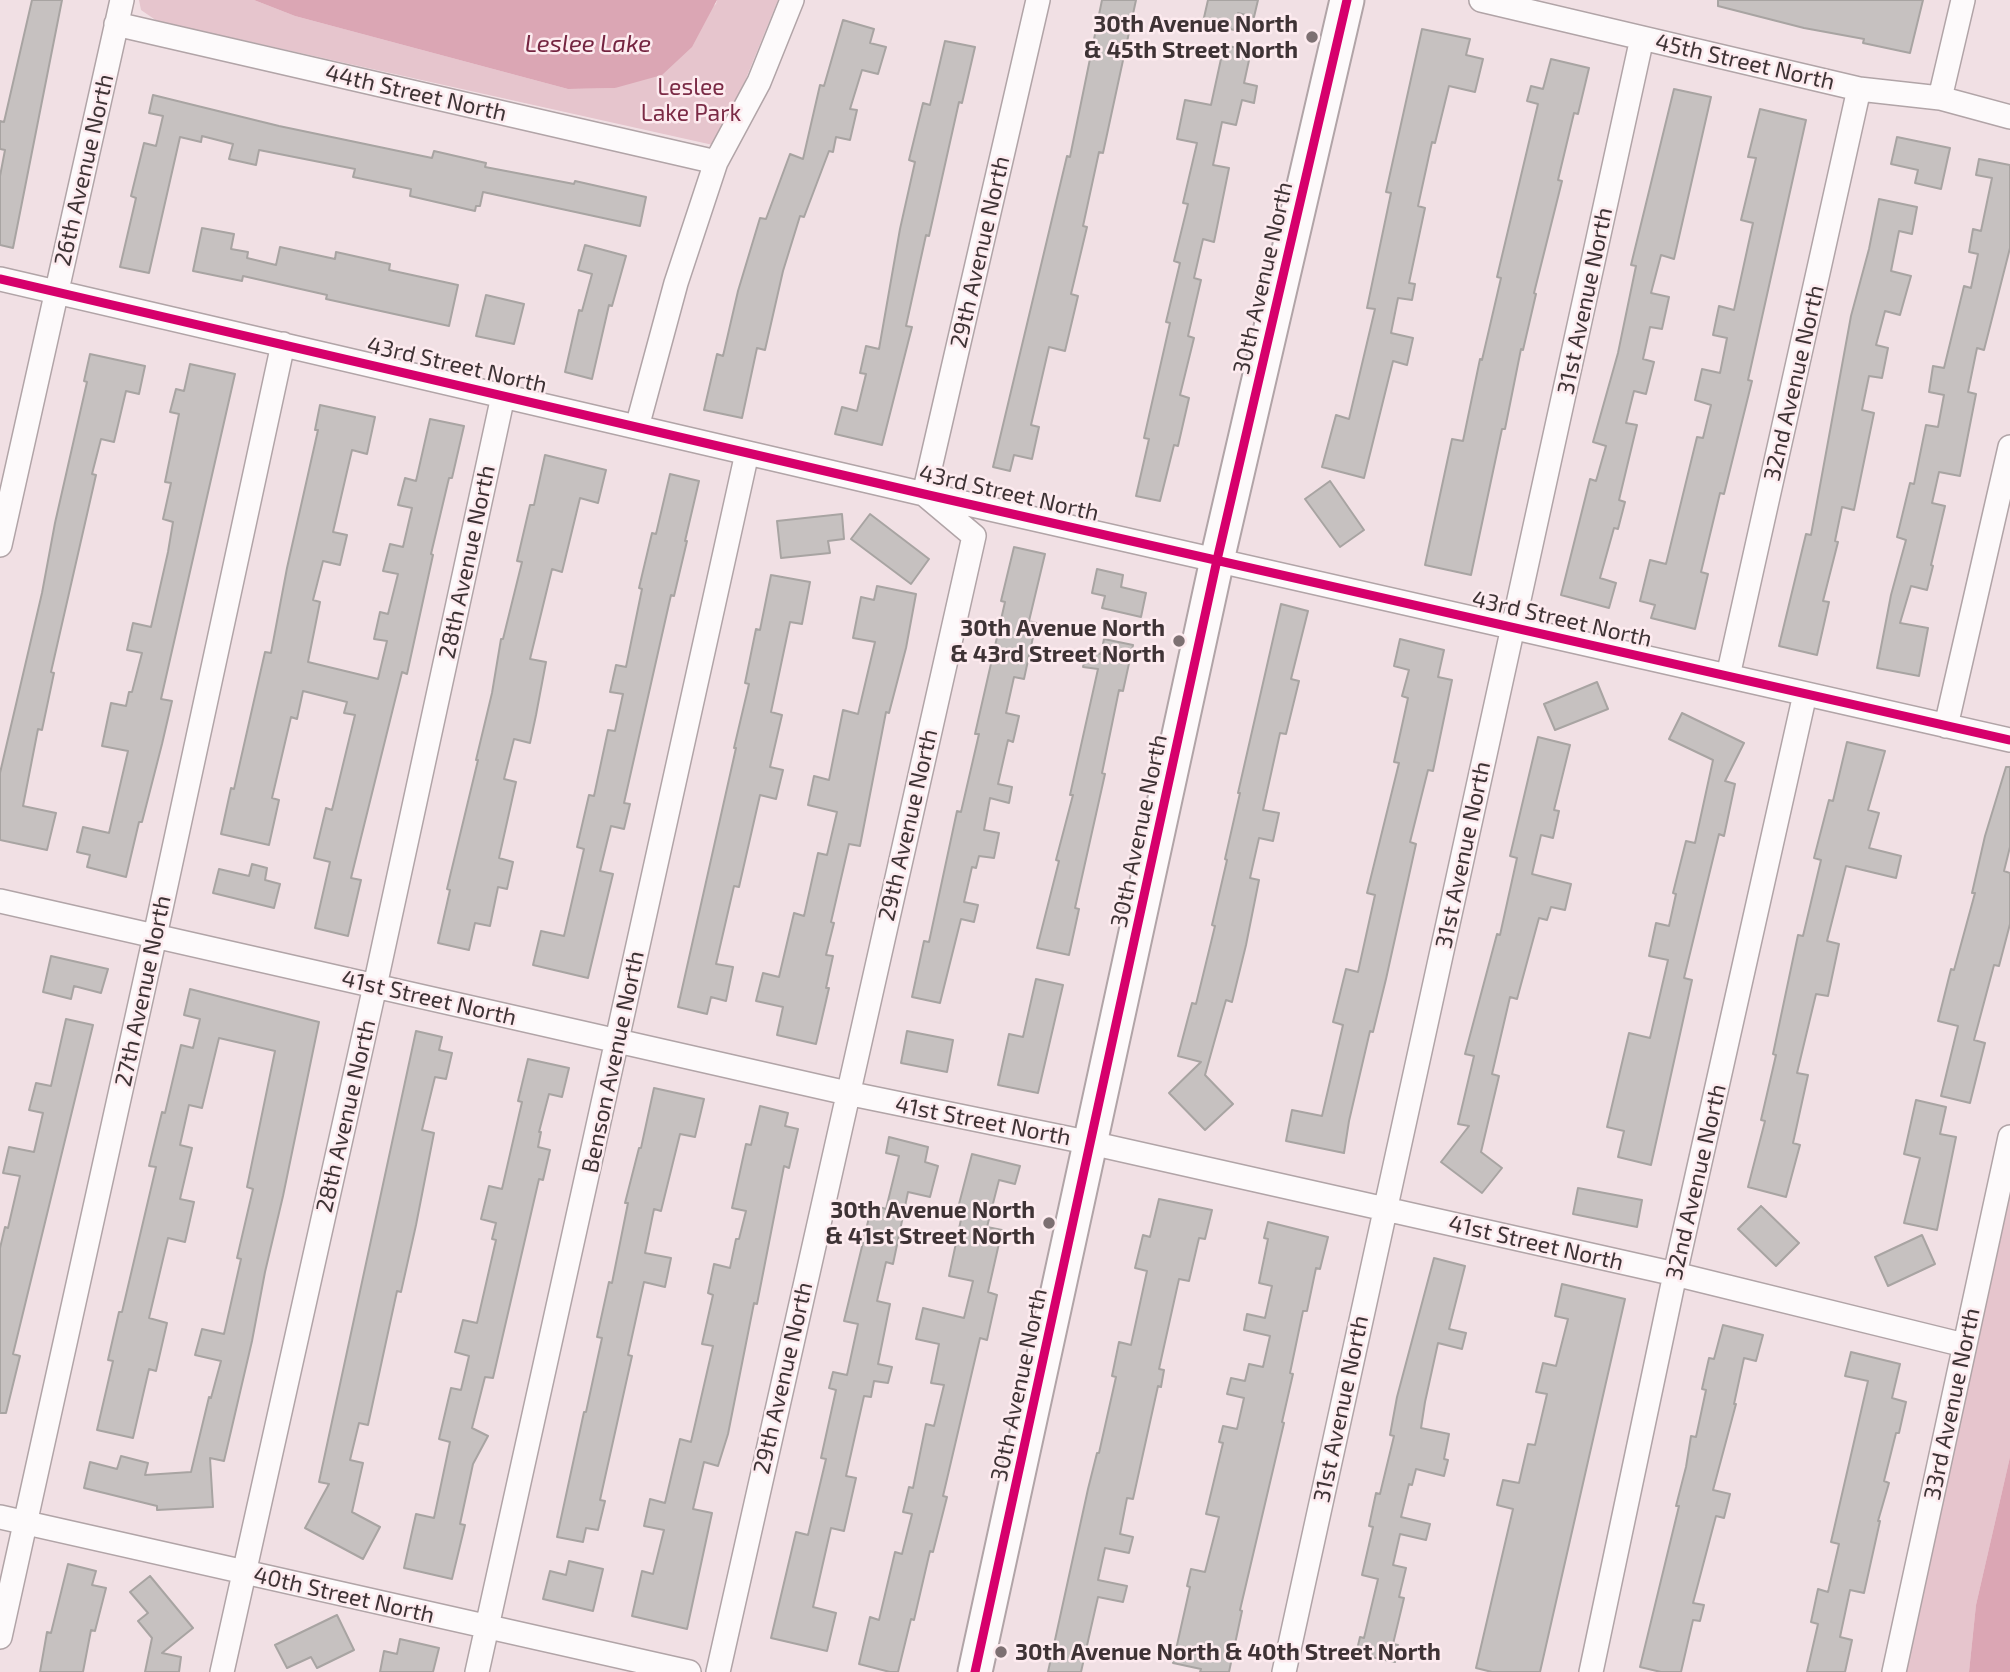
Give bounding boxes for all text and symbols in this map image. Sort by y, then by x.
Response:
place label: 30th Avenue North & 45th Street North [1084,10,1298,64]
street label: 45th Street North [1653,28,1837,96]
marker: 30th Avenue North & 45th Street North [1304,29,1320,45]
water label: Leslee Lake [525,30,651,58]
street label: 44th Street North [323,59,509,127]
street label: 26th Avenue North [48,71,120,269]
park label: Leslee Lake Park [641,73,741,127]
street label: 29th Avenue North [944,153,1016,351]
street label: 30th Avenue North [1227,179,1299,377]
street label: 31st Avenue North [1552,205,1618,397]
street label: 32nd Avenue North [1758,282,1830,484]
street label: 43rd Street North [364,331,550,399]
street label: 43rd Street North [916,459,1102,527]
street label: 28th Avenue North [433,463,501,661]
street label: 43rd Street North [1469,585,1655,653]
place label: 30th Avenue North & 43rd Street North [950,614,1165,668]
marker: 30th Avenue North & 43rd Street North [1171,633,1187,649]
street label: 29th Avenue North [872,726,944,924]
street label: 30th Avenue North [1105,732,1173,930]
street label: 31st Avenue North [1430,759,1496,951]
street label: 27th Avenue North [109,893,177,1089]
street label: Benson Avenue North [576,949,650,1175]
street label: 41st Street North [339,964,519,1032]
street label: 28th Avenue North [310,1017,382,1215]
street label: 32nd Avenue North [1660,1081,1732,1283]
street label: 41st Street North [893,1090,1073,1152]
place label: 30th Avenue North & 41st Street North [825,1196,1035,1250]
street label: 41st Street North [1446,1209,1626,1277]
marker: 30th Avenue North & 41st Street North [1041,1215,1057,1231]
street label: 29th Avenue North [747,1279,819,1477]
street label: 30th Avenue North [985,1286,1053,1484]
street label: 33rd Avenue North [1918,1305,1986,1503]
street label: 31st Avenue North [1308,1313,1374,1505]
street label: 40th Street North [251,1561,437,1629]
place label: 30th Avenue North & 40th Street North [1015,1638,1441,1666]
marker: 30th Avenue North & 40th Street North [993,1644,1009,1660]

